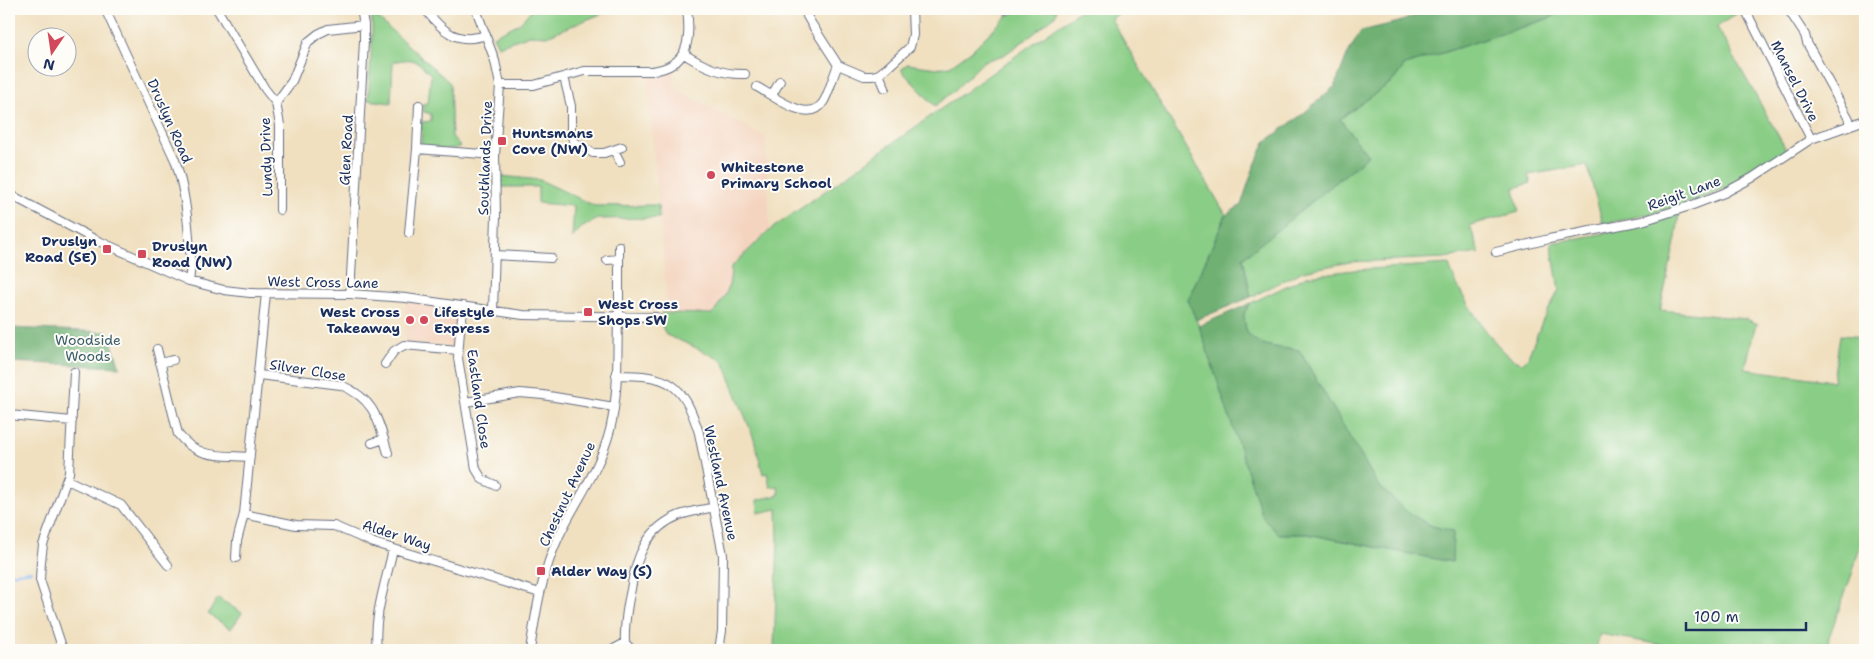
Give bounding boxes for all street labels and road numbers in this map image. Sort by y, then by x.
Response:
street label: Mansel Drive [1767,37,1823,125]
street label: Druslyn Road [143,76,197,166]
street label: Southlands Drive [474,100,496,216]
street label: Glen Road [335,114,357,186]
street label: Lundy Drive [256,117,276,197]
street label: Reigit Lane [1645,171,1723,215]
street label: West Cross Lane [267,272,379,292]
street label: Eastland Close [463,348,495,450]
street label: Silver Close [268,355,348,385]
street label: Westland Avenue [700,424,742,542]
street label: Chestnut Avenue [535,439,599,549]
street label: Alder Way [360,515,434,555]

